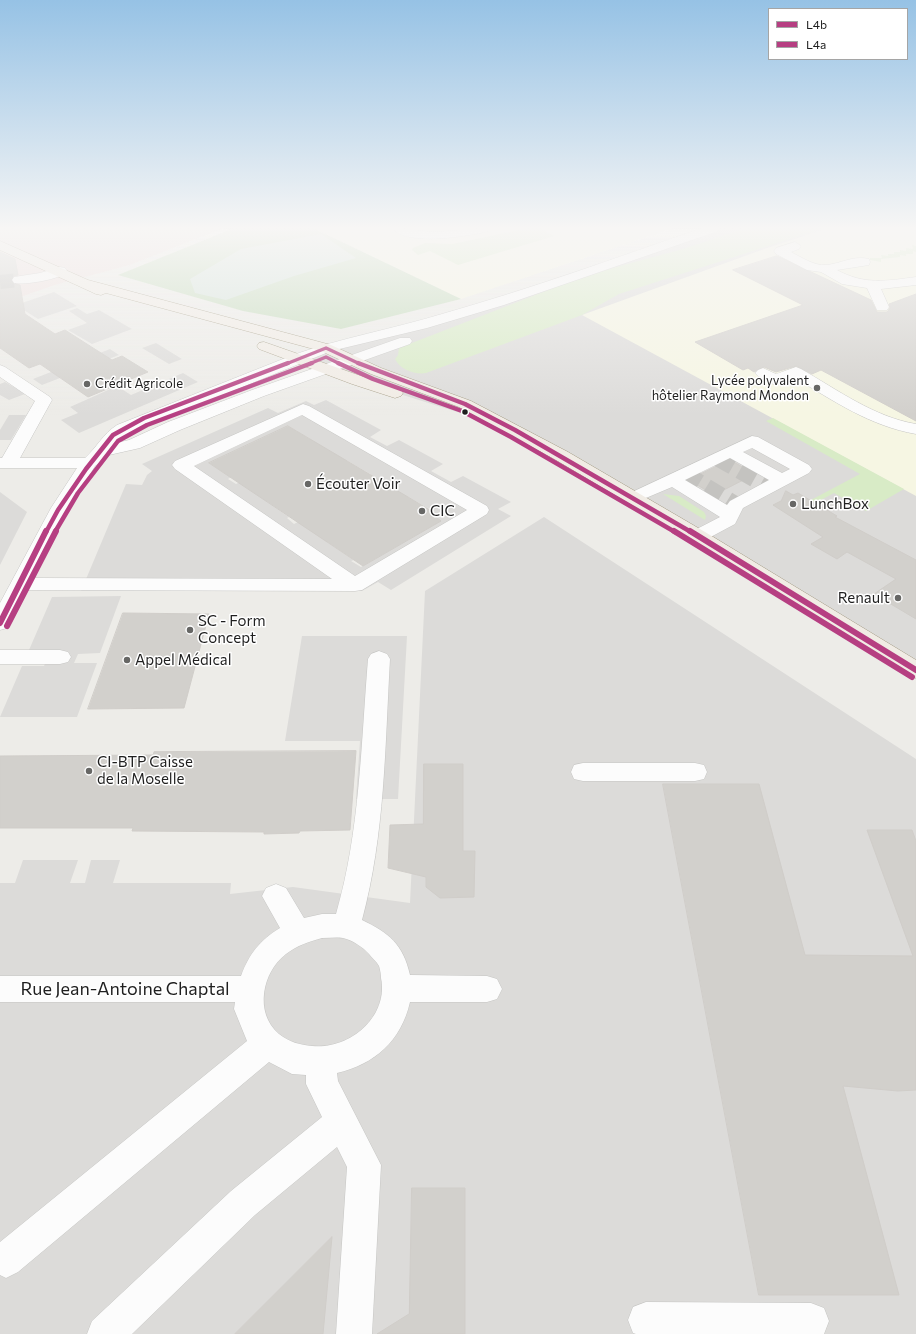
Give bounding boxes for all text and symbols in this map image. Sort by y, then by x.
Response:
legend [768,8,908,60]
text: L4b [806,17,827,31]
text: L4a [806,37,826,51]
place label: Lycée polyvalent hôtelier Raymond Mondon [652,373,809,404]
place label: Crédit Agricole [95,376,183,392]
marker: Crédit Agricole [82,379,92,389]
marker: Lycée polyvalent hôtelier Raymond Mondon [812,383,822,393]
unlabelled marker [460,407,470,417]
place label: Écouter Voir [316,475,401,493]
marker: Écouter Voir [303,479,313,489]
place label: LunchBox [801,495,869,513]
marker: LunchBox [788,499,798,509]
place label: CIC [430,502,455,520]
marker: CIC [417,506,427,516]
place label: Renault [838,589,890,607]
marker: Renault [893,593,903,603]
place label: SC - Form Concept [198,612,265,647]
marker: SC - Form Concept [185,625,195,635]
place label: Appel Médical [135,651,232,669]
marker: Appel Médical [122,655,132,665]
place label: CI-BTP Caisse de la Moselle [97,753,193,788]
marker: CI-BTP Caisse de la Moselle [84,766,94,776]
street label: Rue Jean-Antoine Chaptal [20,978,230,1000]

